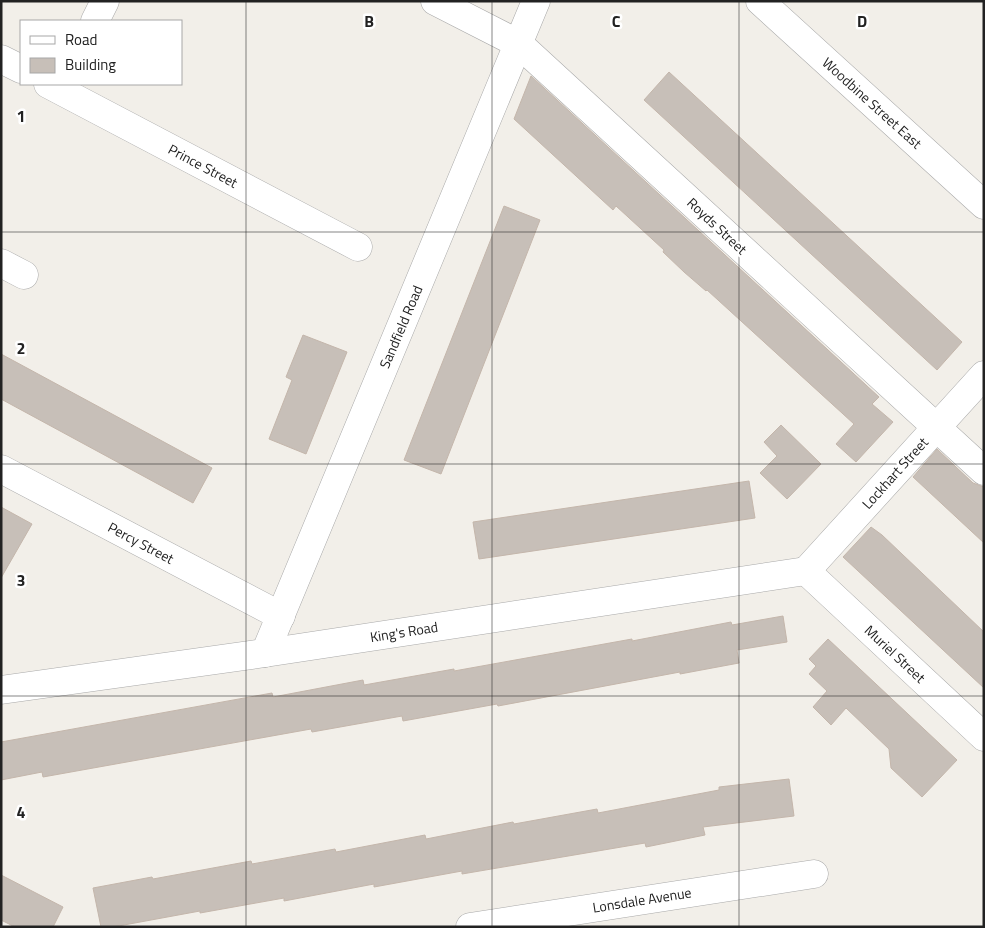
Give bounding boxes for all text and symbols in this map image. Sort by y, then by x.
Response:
text: B [364,9,374,33]
text: C [612,9,621,33]
text: D [857,9,867,33]
legend [20,20,182,85]
text: Road [65,28,97,51]
street label: Woodbine Street East [818,52,927,153]
text: Building [65,53,116,76]
text: 1 [17,104,25,128]
street label: Prince Street [165,138,242,193]
street label: Royds Street [683,192,752,259]
street label: Sandfield Road [374,282,427,372]
text: 2 [17,336,25,360]
street label: Lockhart Street [857,432,933,513]
street label: Percy Street [104,516,178,569]
text: 3 [17,568,25,592]
street label: King's Road [368,616,439,647]
street label: Muriel Street [860,620,931,687]
text: 4 [17,800,26,824]
street label: Lonsdale Avenue [591,881,693,918]

